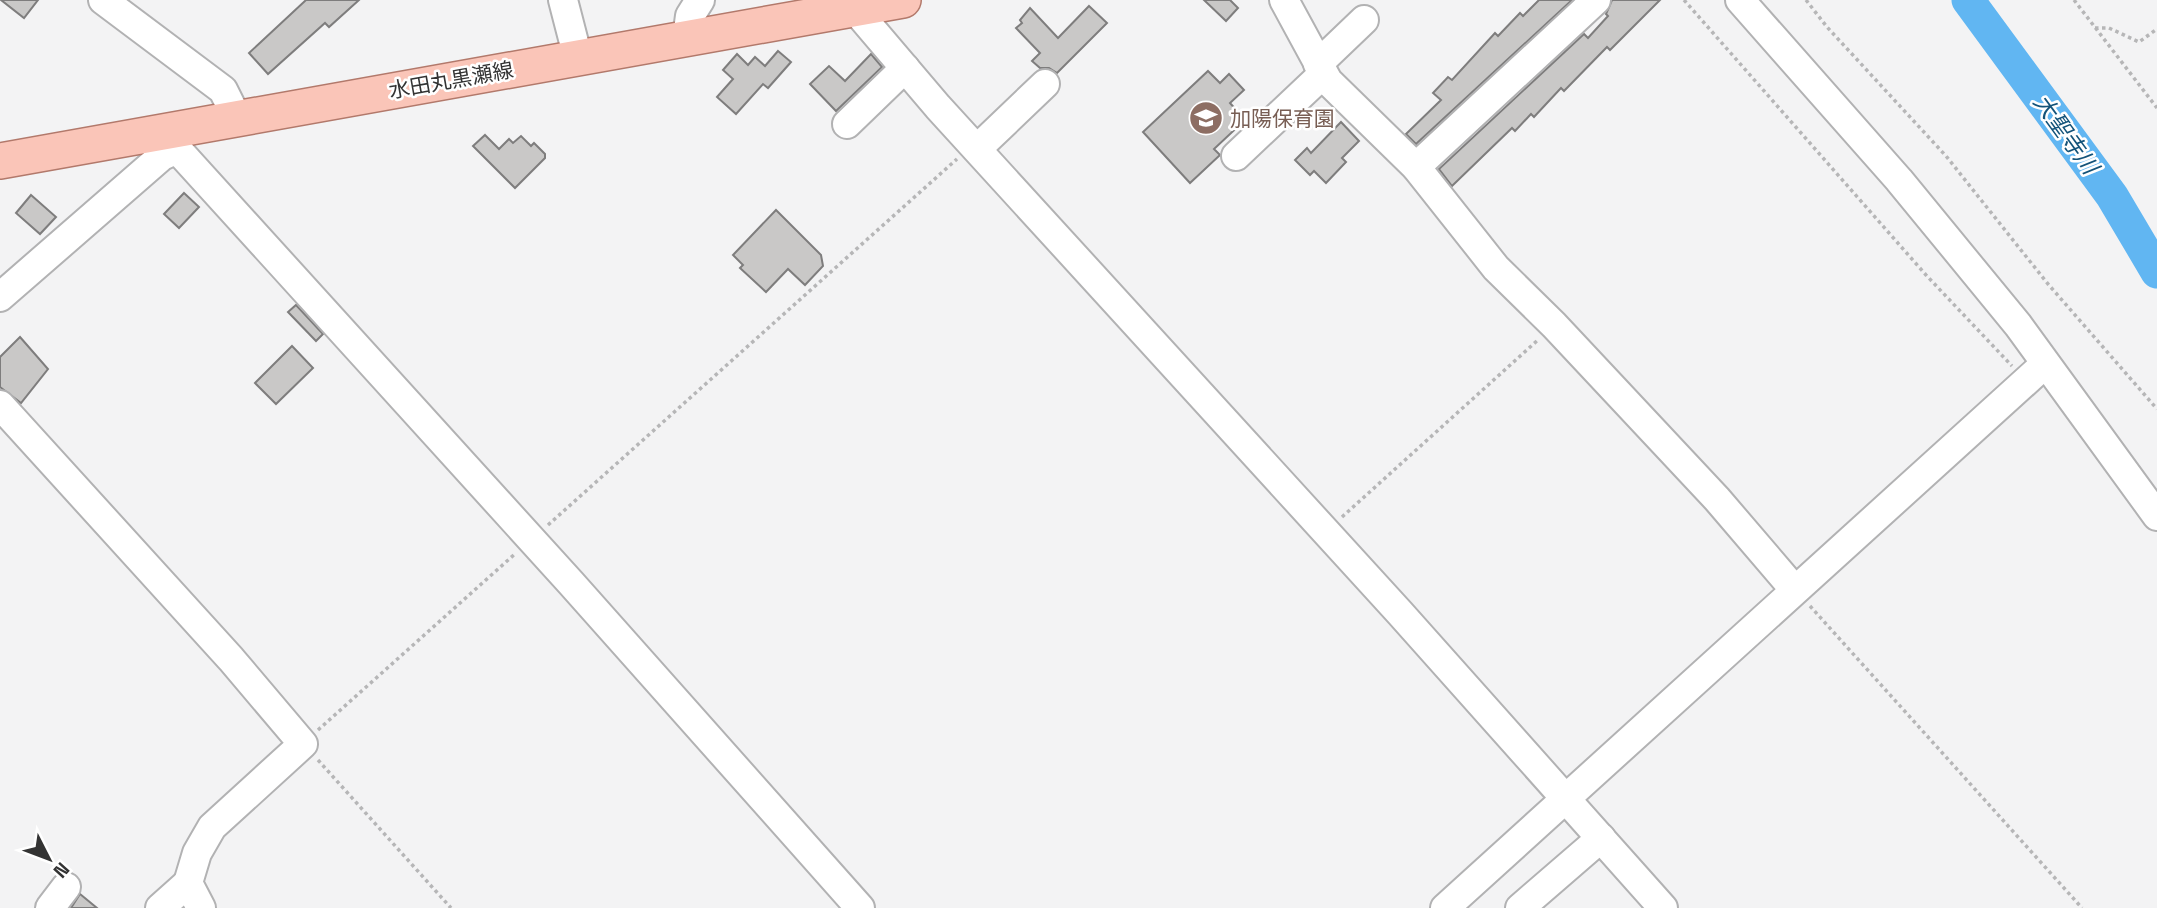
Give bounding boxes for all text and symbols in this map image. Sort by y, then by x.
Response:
street label: 水田丸黒瀬線 [387,56,515,104]
water label: 大聖寺川 [2027,88,2107,182]
school or university icon: 加陽保育園 [1187,99,1225,137]
place label: 加陽保育園 [1230,105,1335,132]
north arrow [14,824,84,894]
text: N [48,857,75,883]

